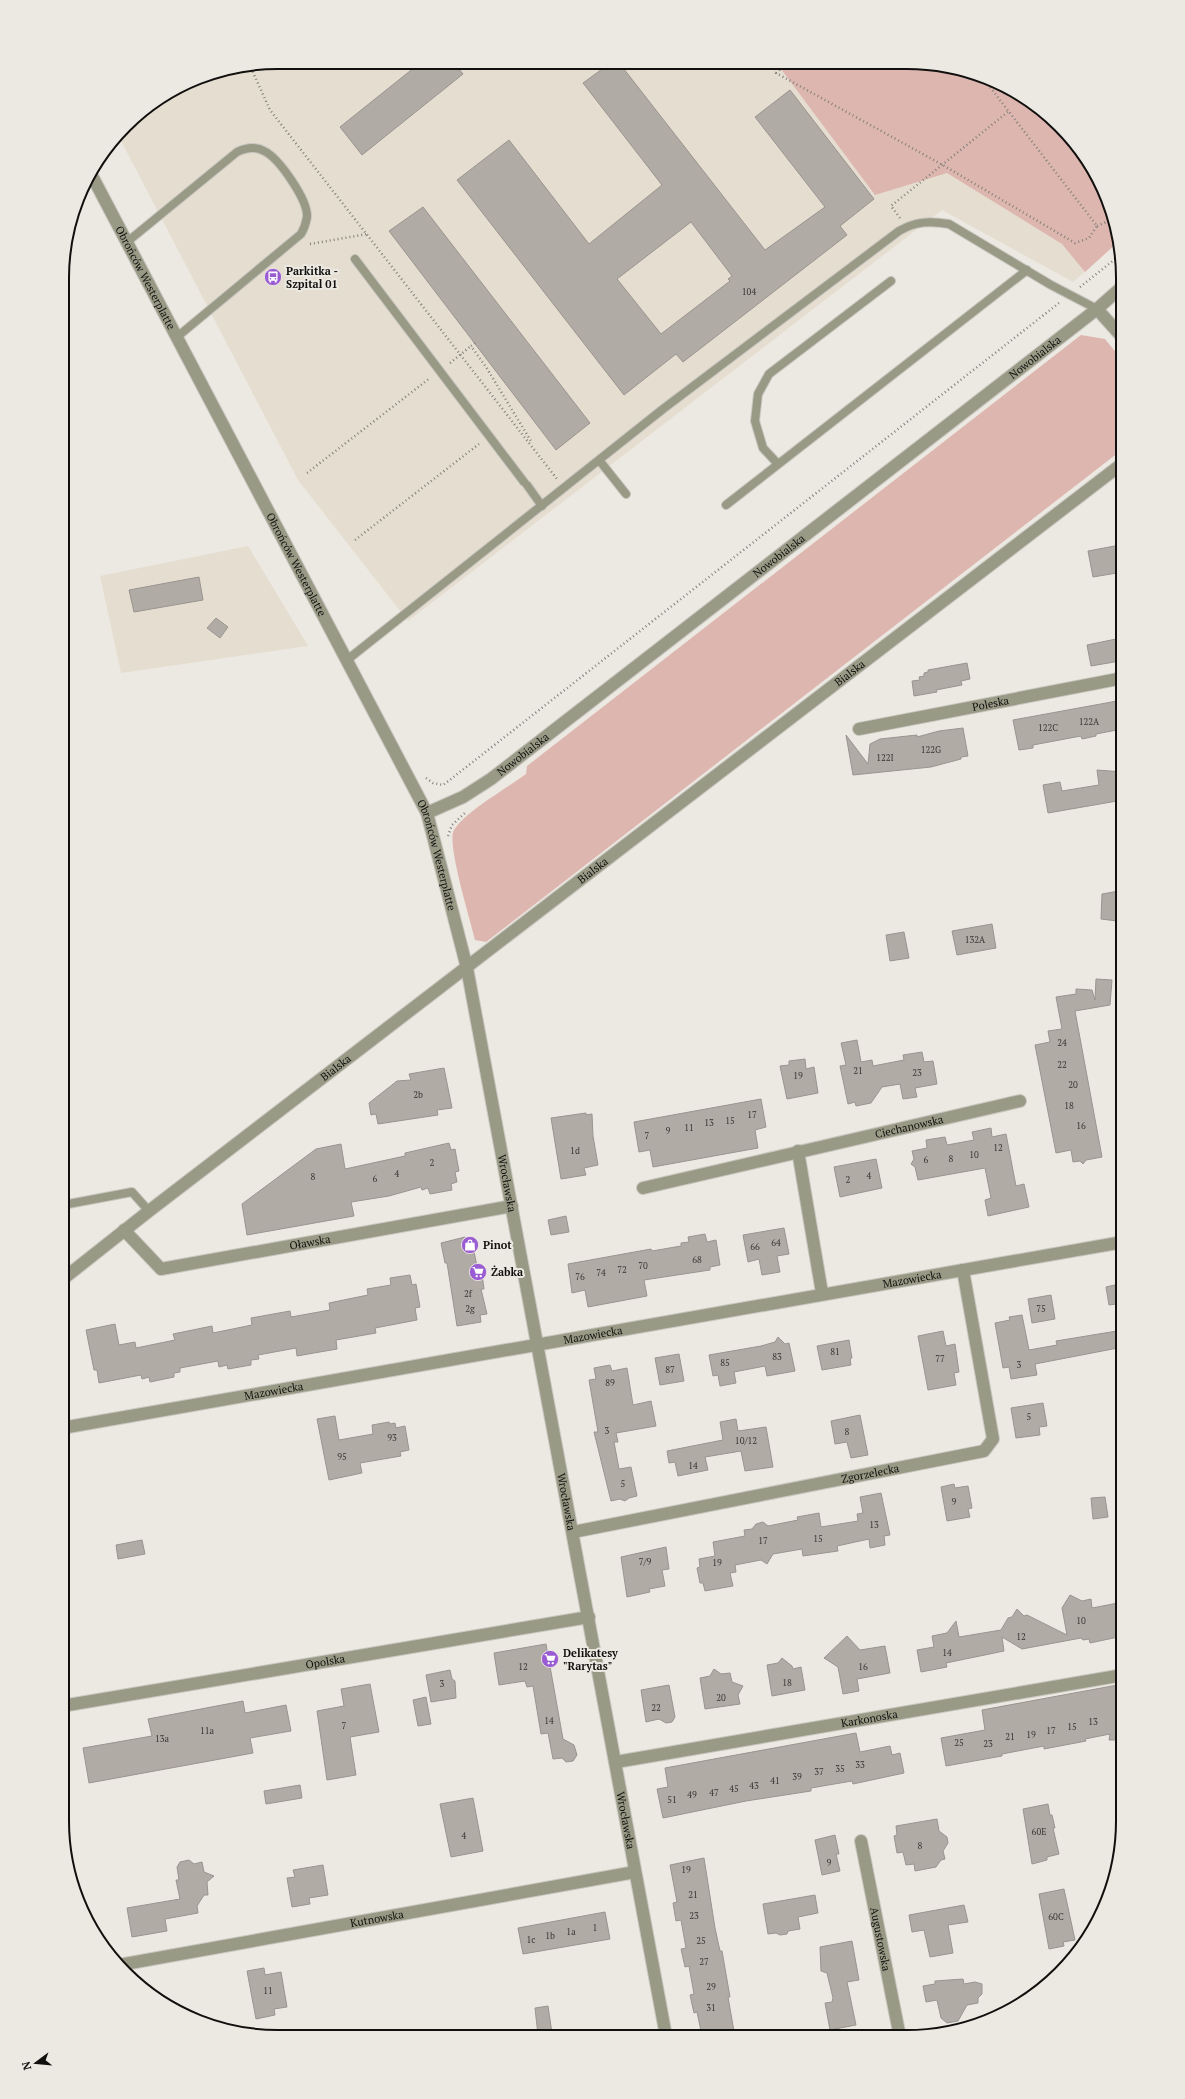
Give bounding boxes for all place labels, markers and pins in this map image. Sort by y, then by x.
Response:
place label: Parkitka - Szpital 01 [286,264,338,291]
bus stop icon: Parkitka - Szpital 01 [263,267,283,287]
shop icon: Pinot [460,1235,480,1255]
place label: Pinot [483,1238,512,1252]
supermarket icon: Żabka [468,1262,488,1282]
place label: Żabka [491,1265,523,1279]
place label: Delikatesy "Rarytas" [563,1646,618,1673]
supermarket icon: Delikatesy "Rarytas" [540,1649,560,1669]

